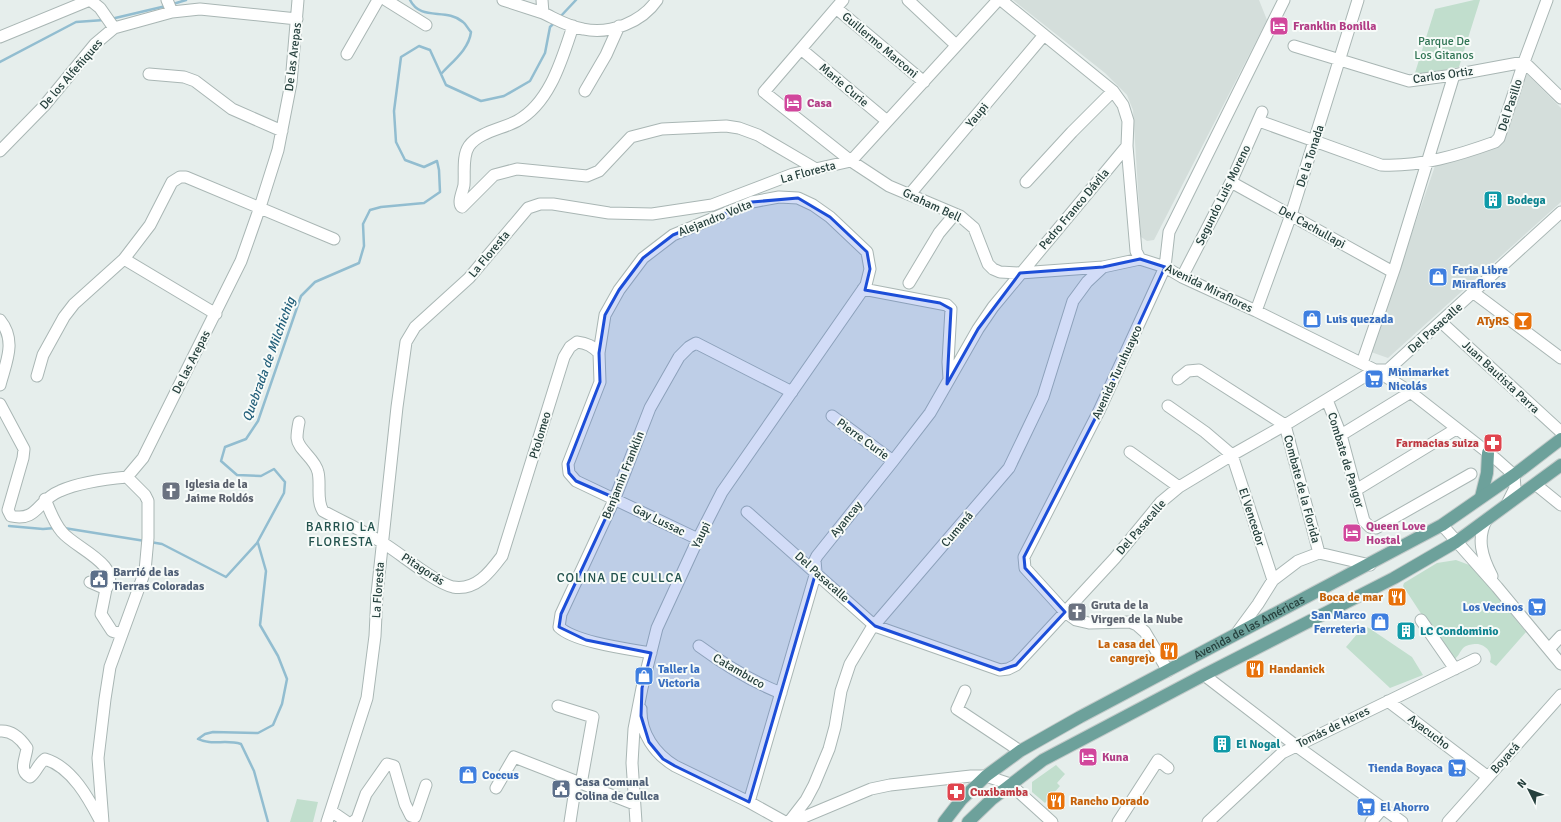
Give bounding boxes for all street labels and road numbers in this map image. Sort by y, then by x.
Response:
street label: Guillermo Marconi [839,9,921,82]
street label: De las Arepas [282,22,305,92]
street label: De los Alfeñiques [37,36,106,113]
street label: Marie Curie [816,60,871,110]
street label: Carlos Ortiz [1412,64,1474,87]
street label: Del Pasillo [1495,77,1526,133]
street label: Yaupi [963,100,992,131]
street label: De la Tonada [1293,123,1328,189]
street label: Segundo Luis Moreno [1193,143,1254,248]
street label: La Floresta [779,158,837,187]
street label: Pedro Franco Dávila [1036,166,1113,253]
street label: Graham Bell [900,185,964,226]
street label: Alejandro Volta [676,197,754,240]
street label: Del Cachullapi [1276,203,1348,252]
street label: La Floresta [465,228,513,281]
street label: Avenida Miraflores [1162,261,1255,316]
street label: Del Pasacalle [1405,300,1466,357]
street label: Avenida Turuhuayco [1089,323,1146,422]
street label: De las Arepas [169,328,214,396]
street label: Juan Bautista Parra [1459,338,1542,417]
street label: Ptolomeo [526,410,555,461]
street label: Combate de Pangor [1324,411,1367,510]
street label: Pierre Curie [834,415,892,463]
street label: Benjamin Franklin [599,429,648,521]
street label: Combate de la Florida [1280,433,1323,545]
street label: El Vencedor [1235,486,1268,549]
street label: Del Pasacalle [1113,497,1169,558]
street label: Ayancay [827,498,866,541]
street label: Gay Lussac [630,501,688,540]
street label: Cumaná [938,508,977,550]
street label: Yaupi [689,519,714,551]
street label: Del Pasacalle [791,549,852,606]
street label: Pitagorás [398,550,447,589]
street label: La Floresta [369,561,388,619]
street label: Avenida de las Américas [1191,592,1308,663]
street label: Catambuco [710,651,767,692]
street label: Tomás de Heres [1294,703,1372,752]
street label: Ayacucho [1405,712,1453,753]
street label: Boyacá [1488,740,1523,777]

